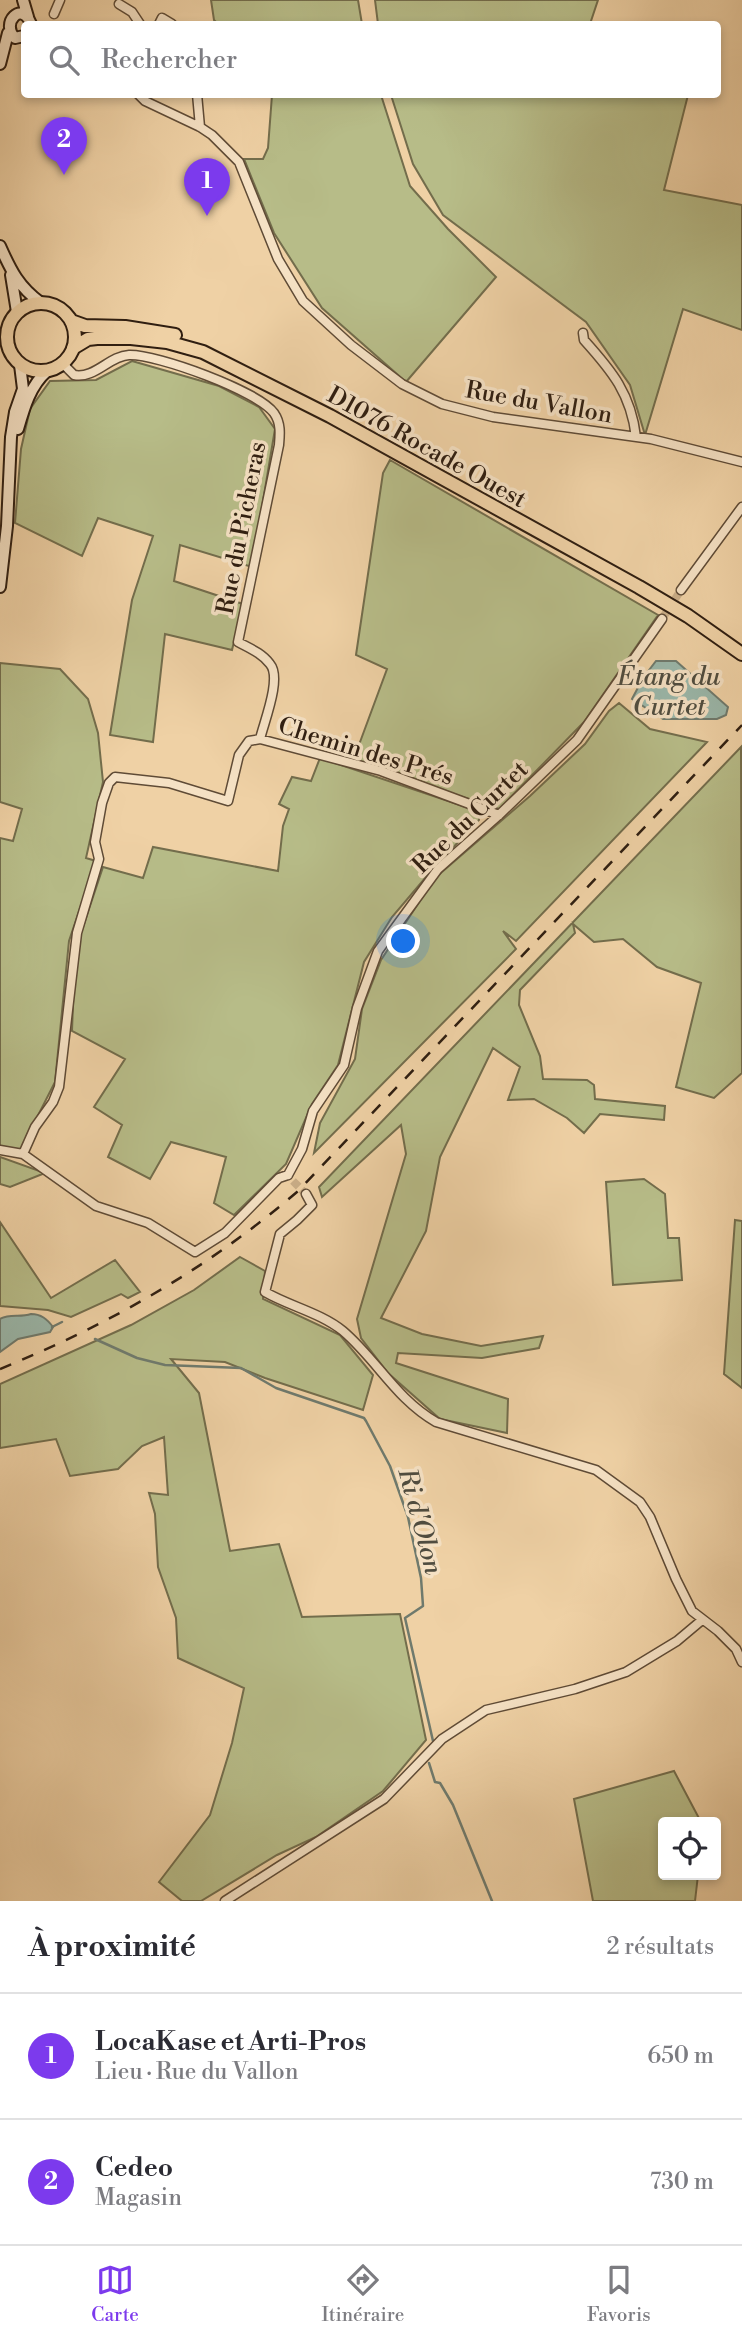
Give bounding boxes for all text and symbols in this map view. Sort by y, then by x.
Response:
search box [21,21,721,98]
icon: search [45,41,83,79]
text: Rechercher [101,44,237,76]
pin: 2 [41,117,87,175]
pin: 1 [184,158,230,216]
street label: Rue du Vallon [463,375,615,431]
street label: D1076 Rocade Ouest [322,381,532,515]
street label: Rue du Picheras [211,439,273,617]
water label: Étang du Curtet [617,659,721,723]
street label: Chemin des Prés [275,711,457,793]
street label: Rue du Curtet [406,755,535,881]
your location [386,924,420,958]
water label: Ri d'Olon [390,1464,450,1578]
map controls [658,1817,721,1880]
button: locate [658,1817,721,1880]
text: À proximité [28,1928,196,1966]
text: 2 résultats [606,1933,714,1961]
text: LocaKase et Arti-Pros [95,2026,366,2058]
text: 1 [45,2042,57,2070]
text: 650 m [647,2042,714,2070]
text: Lieu · Rue du Vallon [95,2058,298,2086]
text: Cedeo [95,2152,173,2184]
text: 2 [44,2168,58,2196]
text: 730 m [650,2168,714,2196]
text: Magasin [95,2184,182,2212]
tab: Carte [91,2261,139,2327]
tab: Itinéraire [322,2261,404,2327]
tab: Favoris [587,2261,651,2327]

